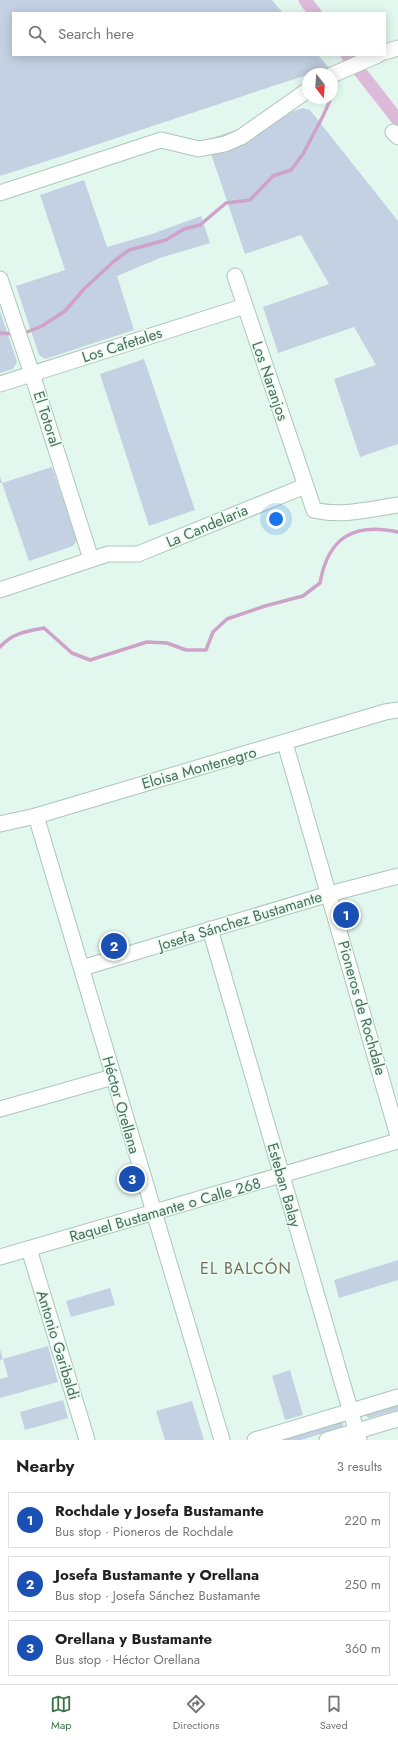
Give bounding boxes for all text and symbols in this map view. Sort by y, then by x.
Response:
search box [12,12,386,56]
icon: search [26,23,48,45]
text: Search here [58,23,134,45]
north arrow [302,68,338,104]
street label: Los Cafetales [79,322,165,368]
street label: Los Naranjos [246,338,294,424]
street label: El Totoral [28,388,66,450]
street label: La Candelaria [163,499,251,553]
your location [266,509,286,529]
street label: Eloisa Montenegro [139,741,259,795]
street label: Josefa Sánchez Bustamante [154,886,325,957]
pin: 1 [333,900,359,930]
pin: 2 [101,931,127,961]
street label: Pioneros de Rochdale [332,938,392,1078]
street label: Héctor Orellana [97,1054,145,1156]
street label: Esteban Balay [261,1140,307,1230]
pin: 3 [119,1164,145,1194]
street label: Raquel Bustamante o Calle 268 [67,1172,263,1248]
district label: EL BALCÓN [200,1257,292,1280]
street label: Antonio Garibaldi [31,1287,85,1403]
text: Nearby [16,1454,74,1478]
text: 3 results [337,1457,382,1476]
text: Rochdale y Josefa Bustamante [55,1500,264,1522]
text: 1 [27,1511,33,1530]
text: 220 m [344,1511,381,1530]
text: Bus stop · Pioneros de Rochdale [55,1522,233,1541]
text: Josefa Bustamante y Orellana [55,1564,259,1586]
text: 2 [26,1575,34,1594]
text: 250 m [344,1575,381,1594]
text: Bus stop · Josefa Sánchez Bustamante [55,1586,260,1605]
text: Orellana y Bustamante [55,1628,212,1650]
text: 3 [26,1639,34,1658]
text: 360 m [345,1639,381,1658]
text: Bus stop · Héctor Orellana [55,1650,200,1669]
tab: Map [50,1693,72,1733]
tab: Directions [173,1693,219,1733]
tab: Saved [320,1693,348,1733]

